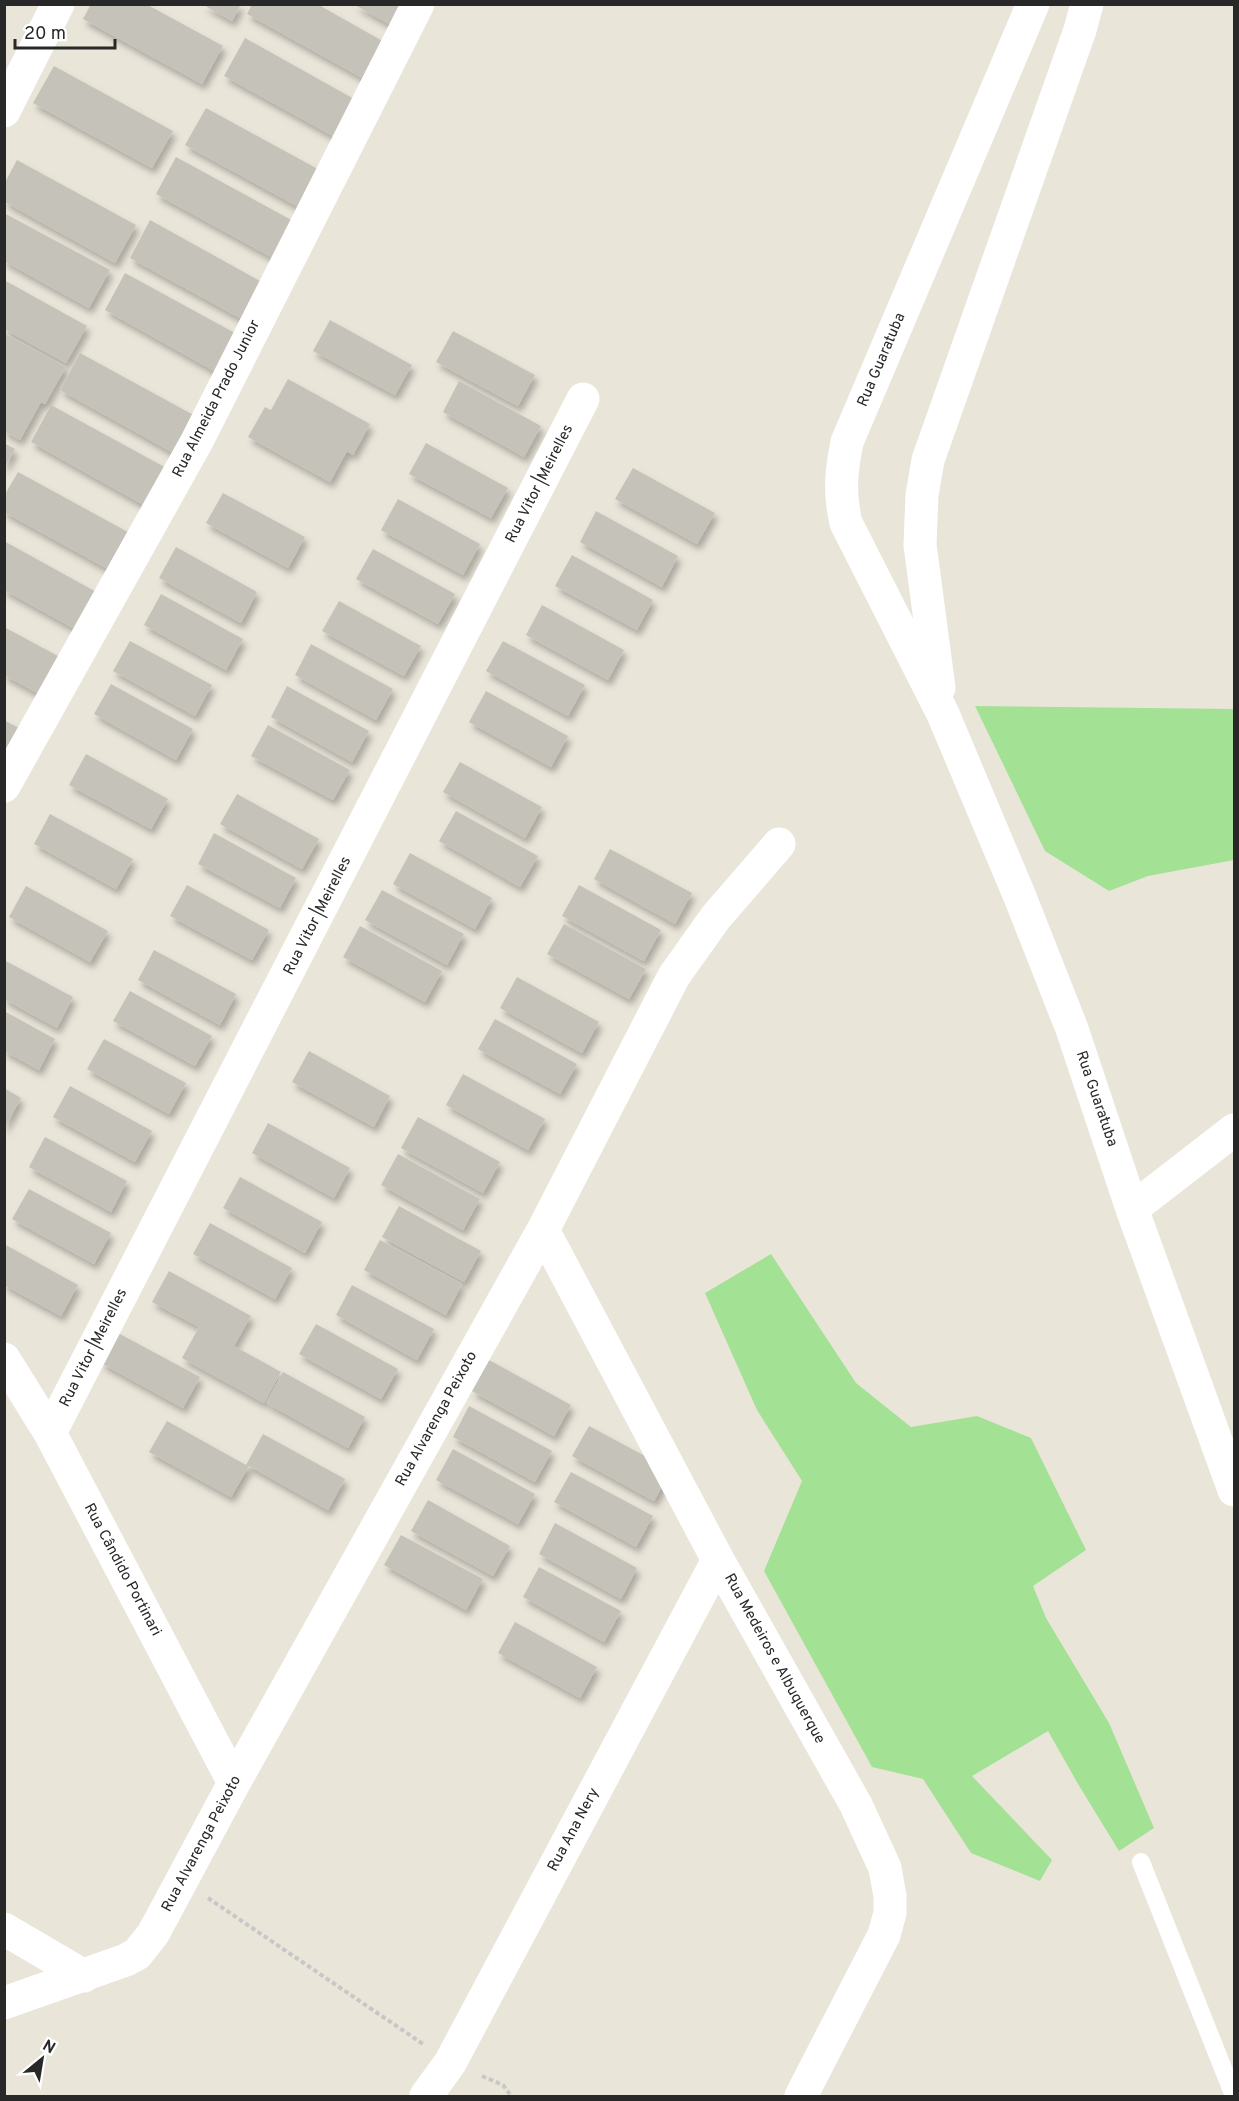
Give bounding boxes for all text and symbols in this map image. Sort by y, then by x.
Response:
scale bar [15,12,116,50]
text: 20 m [24,23,66,46]
street label: Rua Guaratuba [854,310,910,410]
street label: Rua Almeida Prado Junior [169,317,265,481]
street label: Rua Vitor |Meirelles [499,420,578,546]
street label: Rua Vitor |Meirelles [277,852,356,978]
street label: Rua Guaratuba [1071,1049,1121,1149]
street label: Rua Vitor |Meirelles [53,1284,132,1410]
street label: Rua Alvarenga Peixoto [392,1348,482,1490]
street label: Rua Cândido Portinari [79,1500,165,1640]
street label: Rua Medeiros e Albuquerque [719,1570,829,1748]
street label: Rua Alvarenga Peixoto [158,1773,246,1915]
street label: Rua Ana Nery [544,1785,604,1875]
north arrow [12,2029,72,2089]
text: N [39,2036,58,2059]

